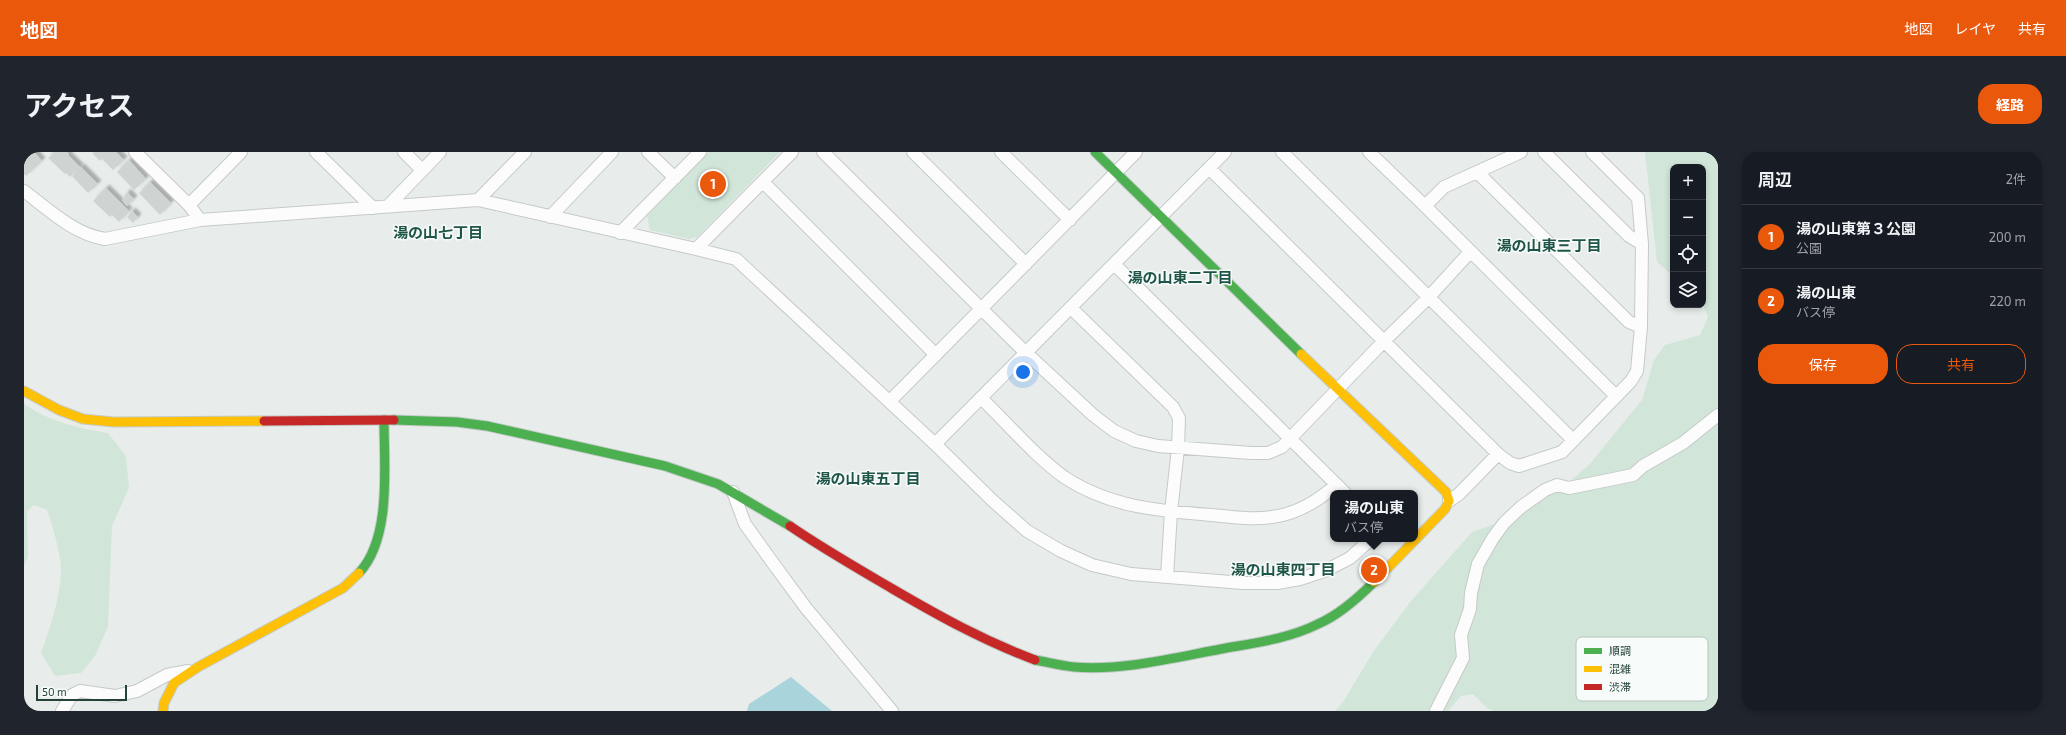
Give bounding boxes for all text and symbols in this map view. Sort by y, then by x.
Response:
text: 地図 [20,18,58,41]
text: 地図 [1904,20,1932,37]
text: レイヤ [1954,20,1996,37]
text: 共有 [2018,20,2046,37]
button: 経路 [1978,84,2042,124]
text: アクセス [24,88,135,122]
map controls [1670,164,1706,308]
button: + [1670,164,1706,200]
pin: 1 [700,169,726,199]
text: 周辺 [1758,169,1792,189]
text: 2件 [2006,171,2026,187]
button: − [1670,200,1706,236]
text: 湯の山東第３公園 [1796,219,1916,237]
district label: 湯の山七丁目 [393,223,483,241]
text: 1 [1768,229,1774,245]
text: 200 m [1989,229,2026,245]
district label: 湯の山東三丁目 [1496,236,1602,254]
button: locate [1670,236,1706,272]
text: 公園 [1796,240,1822,256]
district label: 湯の山東二丁目 [1127,268,1233,286]
button: layers [1670,272,1706,308]
text: 湯の山東 [1796,283,1856,301]
text: 2 [1767,293,1775,309]
text: 220 m [1989,293,2026,309]
text: バス停 [1796,304,1835,320]
button: 保存 [1758,344,1888,384]
button: 共有 [1896,344,2026,384]
your location [1013,362,1033,382]
district label: 湯の山東五丁目 [815,469,921,487]
popup [1330,490,1418,542]
text: 湯の山東 [1344,498,1404,516]
text: バス停 [1344,519,1383,535]
pin: 2 [1361,555,1387,585]
district label: 湯の山東四丁目 [1230,560,1336,578]
legend [1576,637,1708,701]
text: 順調 [1609,644,1631,657]
text: 混雑 [1609,662,1631,675]
text: 渋滞 [1609,680,1631,693]
scale bar [36,683,127,702]
text: 50 m [42,685,67,698]

